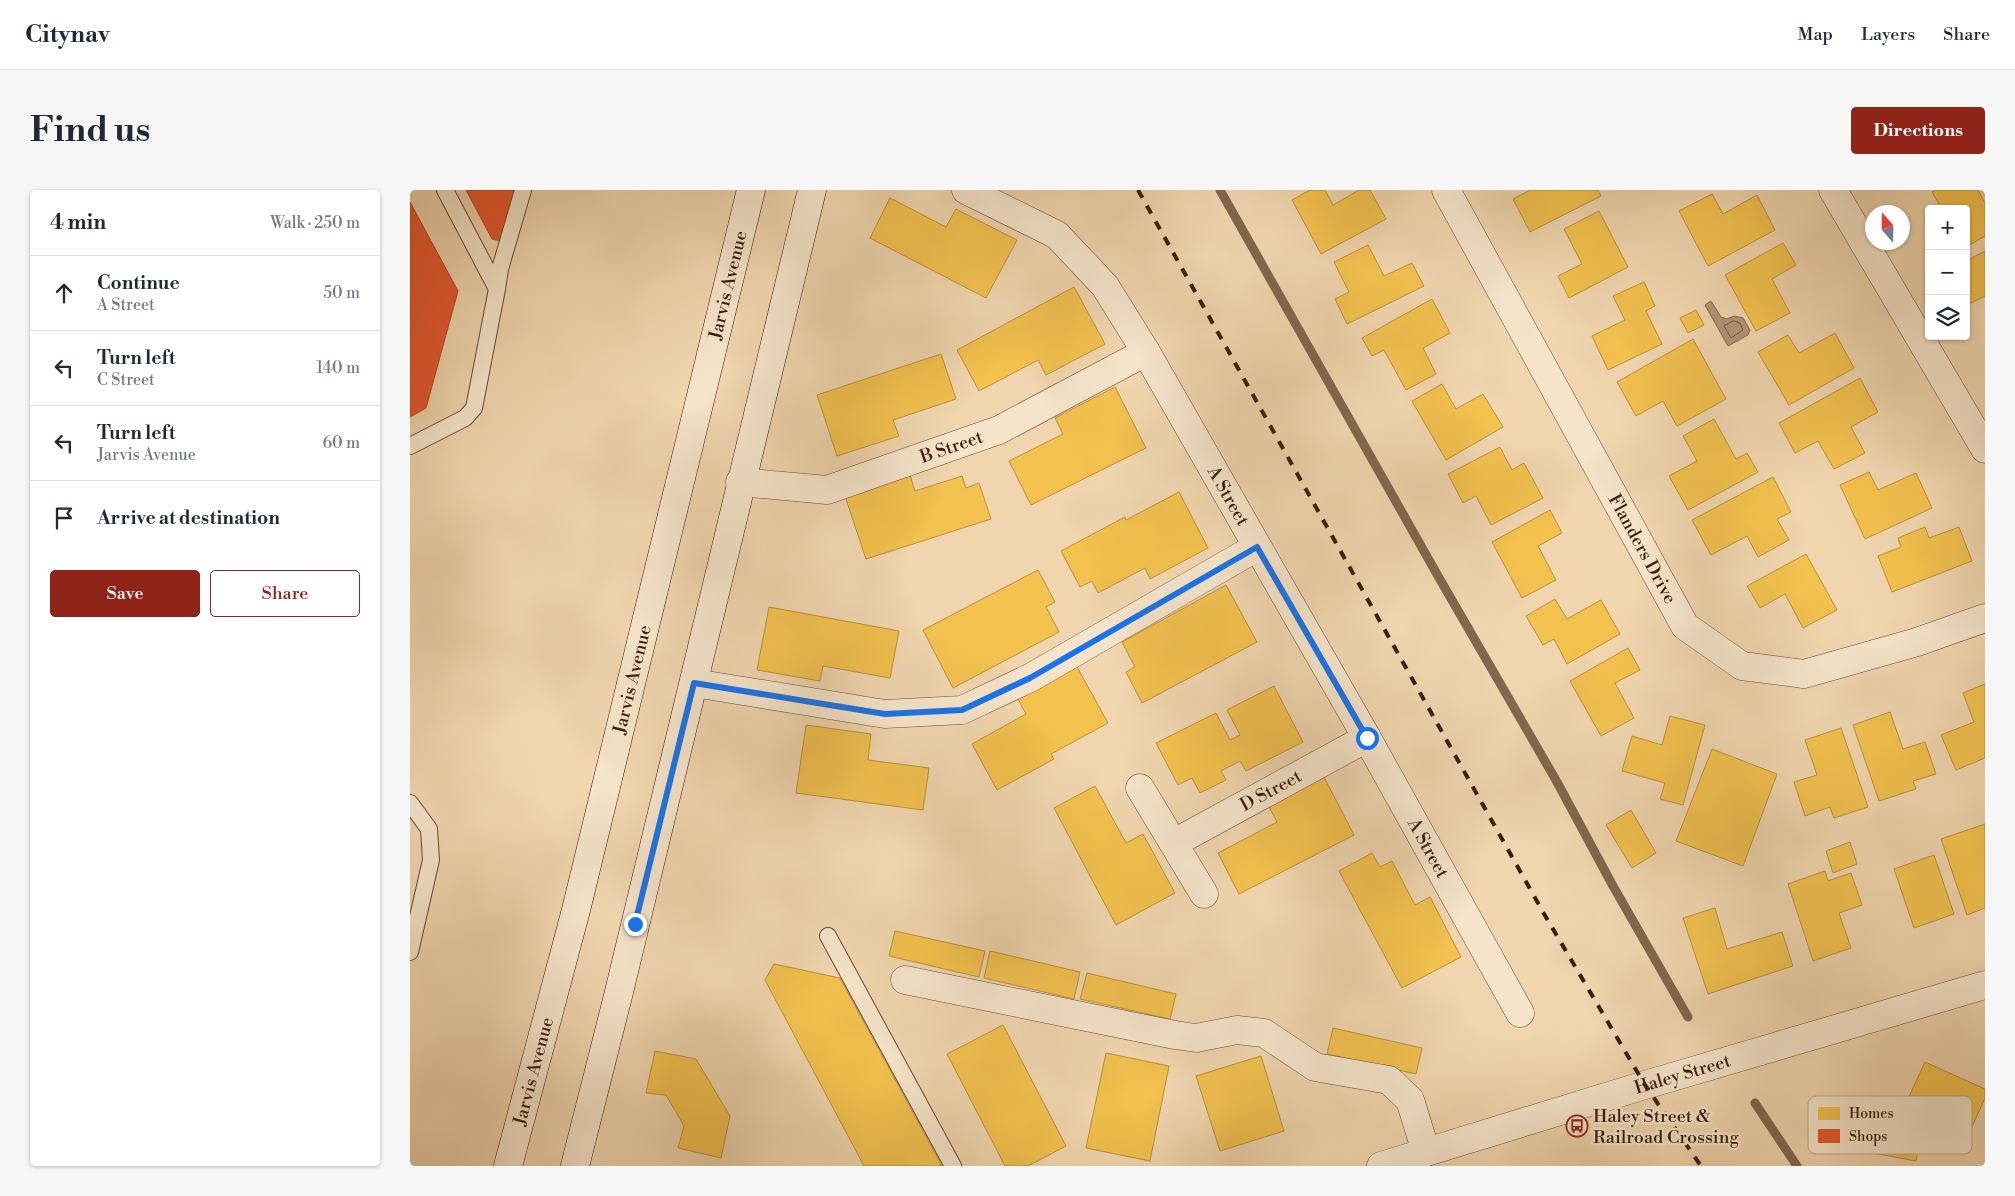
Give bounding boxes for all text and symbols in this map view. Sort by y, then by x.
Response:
text: Citynav [25,20,110,50]
text: Map [1798,23,1833,46]
text: Layers [1861,23,1915,46]
text: Share [1943,23,1990,46]
button: Directions [1851,107,1985,154]
text: Find us [30,109,150,152]
north arrow [1865,205,1910,250]
map controls [1925,205,1970,340]
button: + [1925,205,1970,250]
text: 4 min [50,210,106,236]
text: Walk · 250 m [270,213,360,233]
street label: Jarvis Avenue [703,228,752,343]
button: − [1925,250,1970,295]
text: Continue [97,271,180,295]
icon: ahead [50,279,78,307]
text: 50 m [323,283,360,303]
text: A Street [97,295,155,315]
button: layers [1925,295,1970,340]
text: Turn left [97,346,176,370]
icon: left [50,354,78,382]
text: 140 m [316,358,360,378]
text: C Street [97,370,155,390]
text: Turn left [97,421,176,445]
street label: B Street [916,425,986,469]
icon: left [50,429,78,457]
text: 60 m [322,433,360,453]
text: Jarvis Avenue [97,445,196,465]
street label: A Street [1202,461,1255,530]
street label: Flanders Drive [1603,490,1682,608]
icon: arrive [50,504,78,532]
text: Arrive at destination [97,506,280,530]
button: Save [50,570,200,617]
button: Share [210,570,360,617]
street label: Jarvis Avenue [607,623,656,737]
route start [1356,727,1379,750]
street label: D Street [1236,764,1306,816]
street label: A Street [1402,813,1454,883]
route end [624,913,647,936]
street label: Jarvis Avenue [508,1015,559,1129]
street label: Haley Street [1631,1049,1734,1099]
legend [1808,1096,1972,1154]
place label: Haley Street & Railroad Crossing [1593,1105,1739,1149]
text: Homes [1849,1105,1894,1123]
bus stop icon: Haley Street & Railroad Crossing [1565,1114,1589,1138]
text: Shops [1849,1128,1887,1146]

